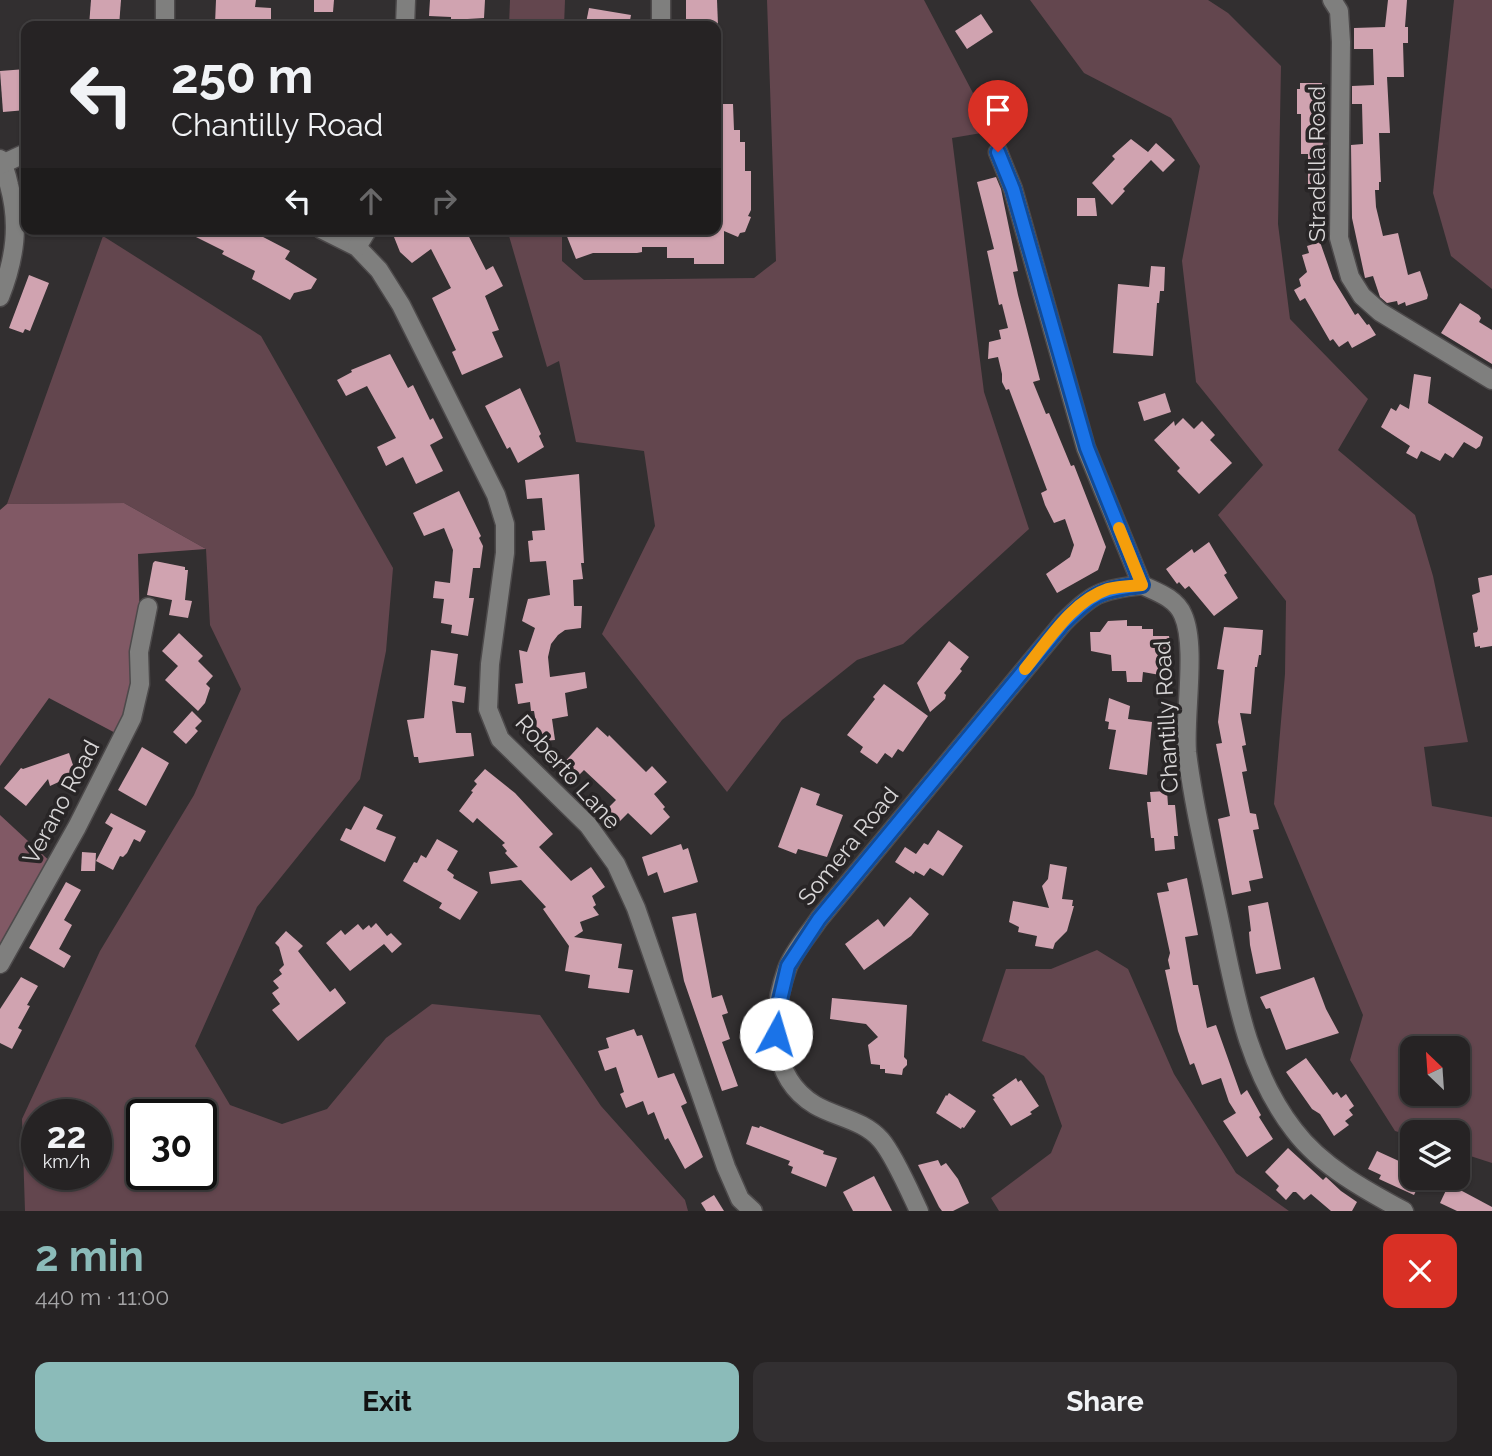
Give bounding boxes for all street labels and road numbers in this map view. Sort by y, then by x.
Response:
street label: Stradella Road [1303,86,1330,242]
street label: Chantilly Road [1148,640,1183,794]
street label: Roberto Lane [510,709,627,834]
street label: Verano Road [17,735,104,868]
street label: Somera Road [792,781,903,910]

